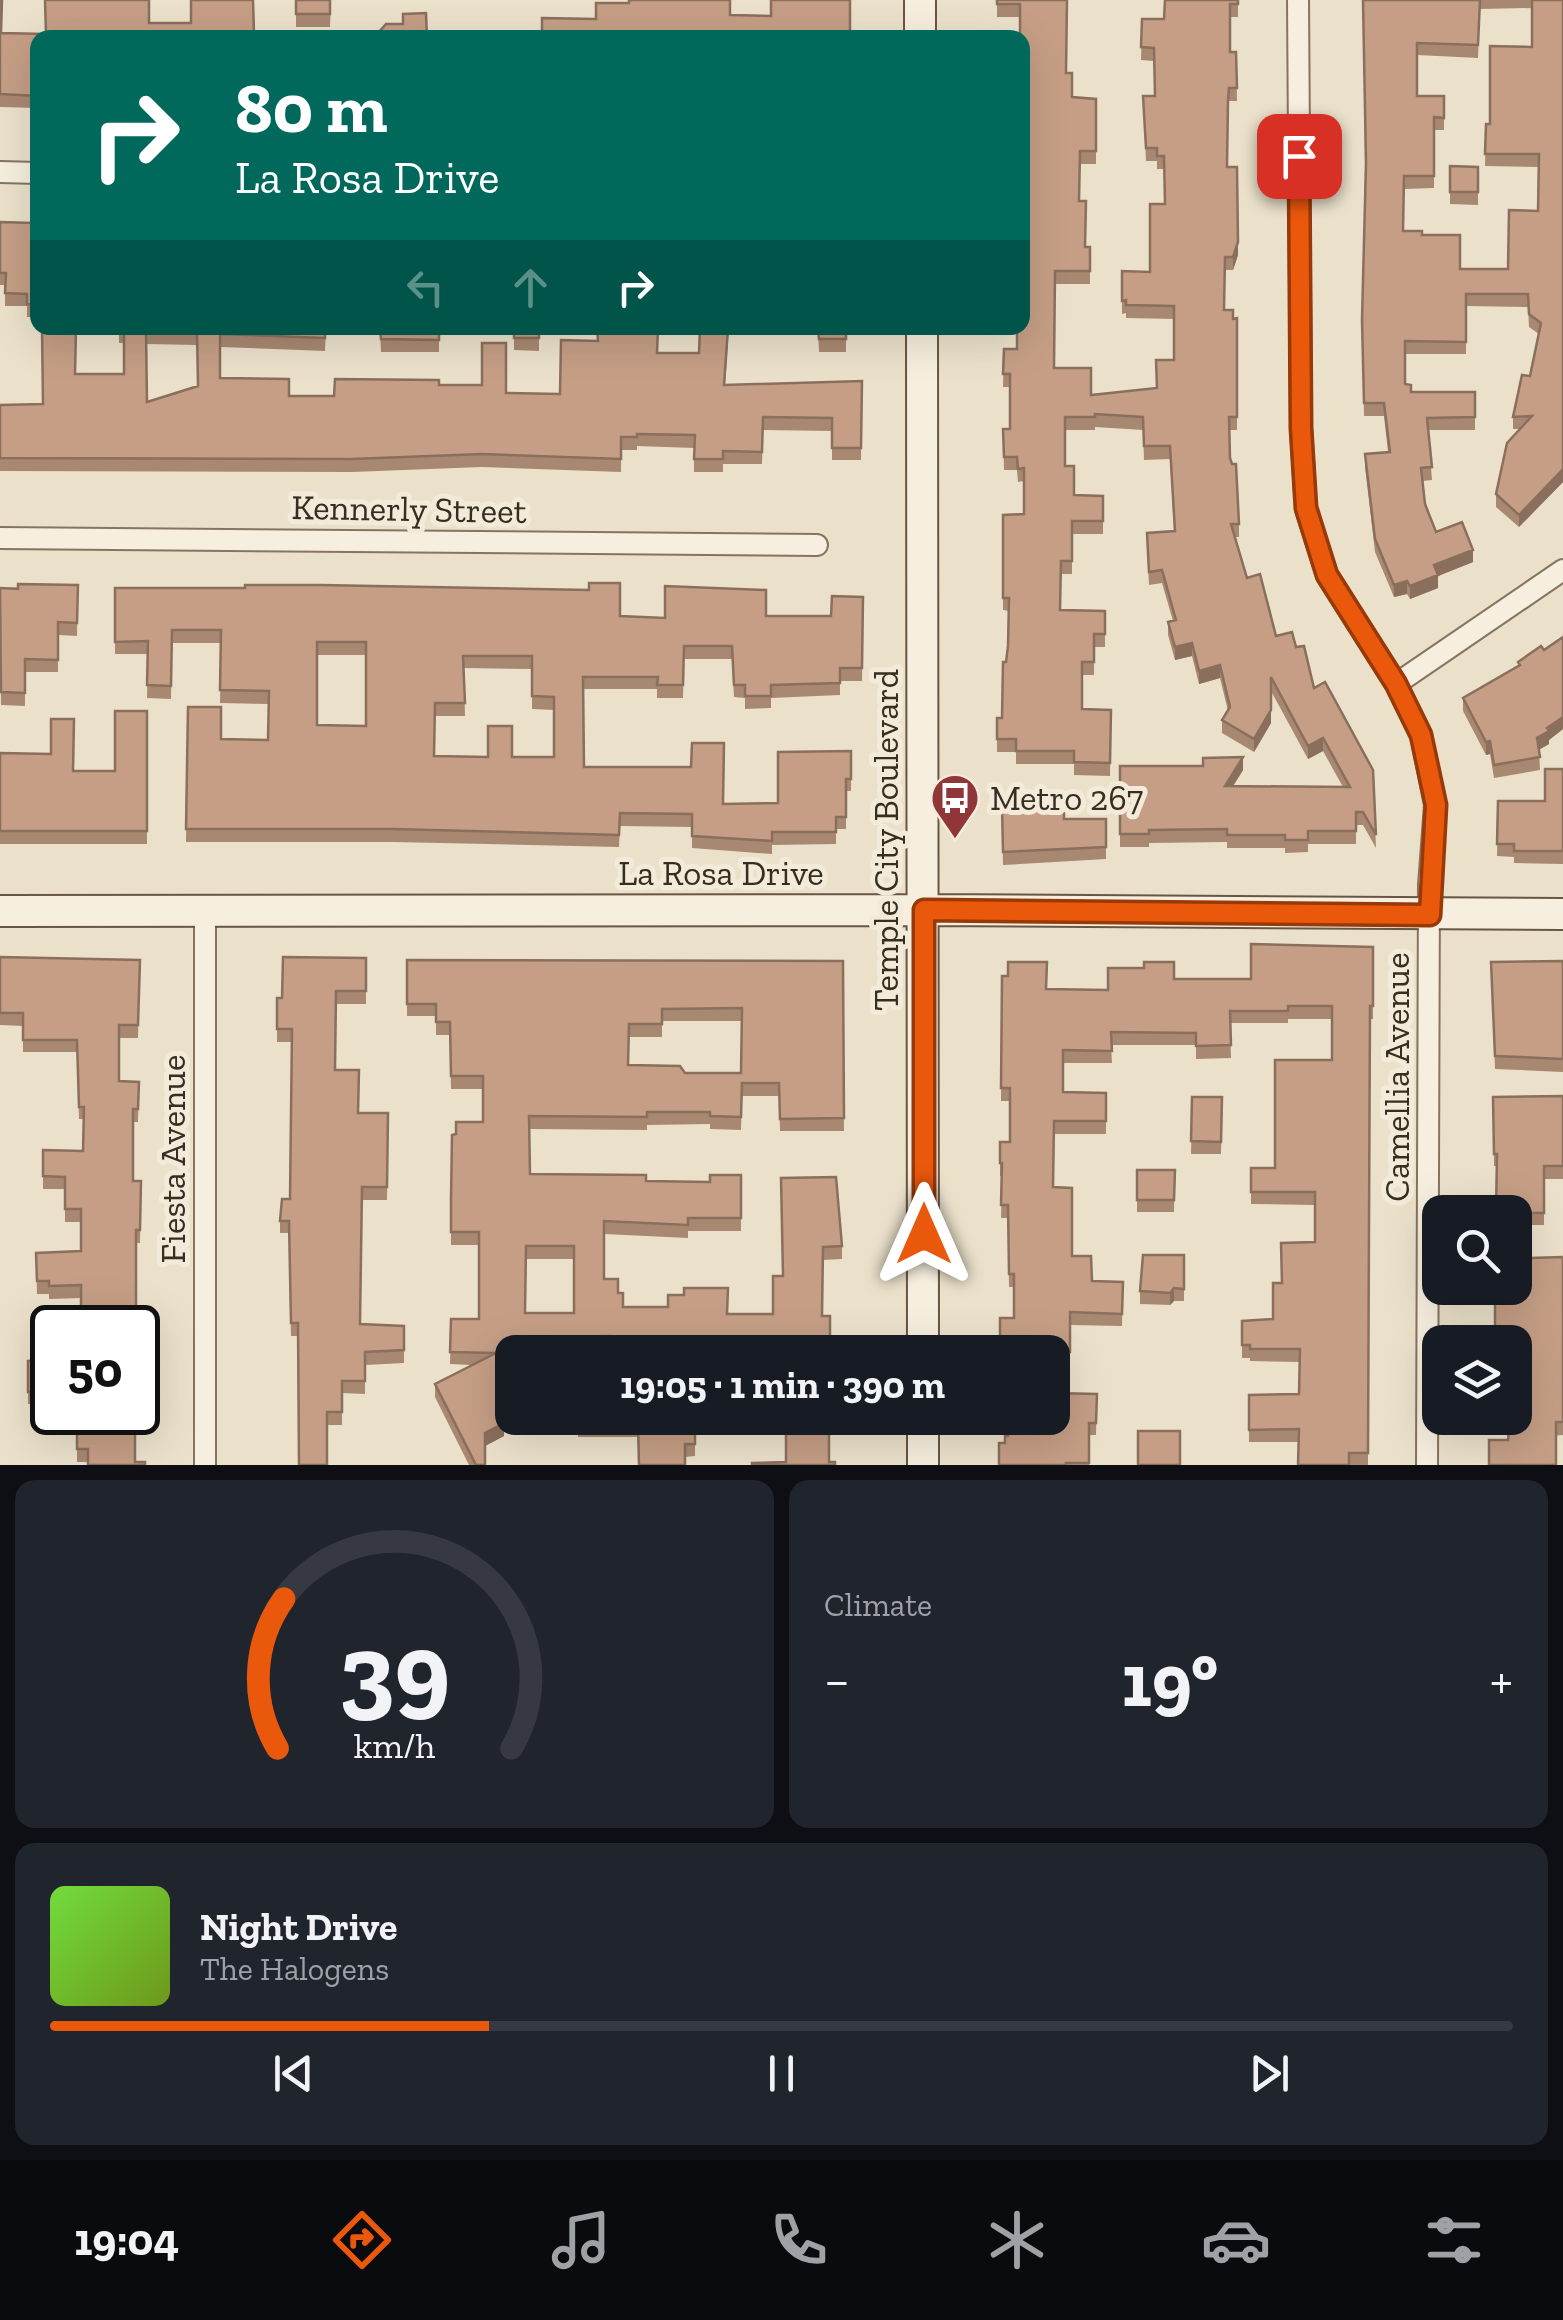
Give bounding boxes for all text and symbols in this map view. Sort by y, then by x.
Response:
text: 80 m [235,66,387,150]
icon: right [70,70,200,200]
pin [1257,114,1342,199]
icon: arrive [1272,129,1327,184]
text: La Rosa Drive [235,151,499,205]
icon: left [398,260,453,315]
icon: ahead [503,260,558,315]
icon: right [608,260,663,315]
street label: Kennerly Street [291,486,527,532]
street label: Temple City Boulevard [865,669,907,1011]
bus stop icon: Metro 267 [929,772,981,840]
place label: Metro 267 [990,777,1143,819]
street label: La Rosa Drive [618,852,824,894]
street label: Camellia Avenue [1376,952,1418,1202]
street label: Fiesta Avenue [152,1055,194,1263]
position arrow [872,1182,976,1286]
map controls [1422,1195,1532,1435]
button: search [1422,1195,1532,1305]
speed limit sign: 50 [30,1305,160,1435]
button: layers [1422,1325,1532,1435]
text: 19:05 · 1 min · 390 m [620,1362,945,1408]
text: Climate [824,1586,932,1624]
text: 39 [339,1608,450,1733]
text: 19° [1121,1635,1218,1725]
text: − [824,1647,850,1713]
text: + [1490,1647,1513,1713]
text: km/h [354,1724,435,1767]
text: Night Drive [200,1904,397,1950]
text: The Halogens [200,1950,389,1988]
icon: previous [266,2046,321,2101]
icon: pause [754,2046,809,2101]
icon: next [1242,2046,1297,2101]
icon: directions [327,2205,397,2275]
icon: music [546,2205,616,2275]
icon: phone [764,2205,834,2275]
icon: climate [982,2205,1052,2275]
icon: car [1201,2205,1271,2275]
icon: filters [1419,2205,1489,2275]
text: 19:04 [74,2213,179,2267]

